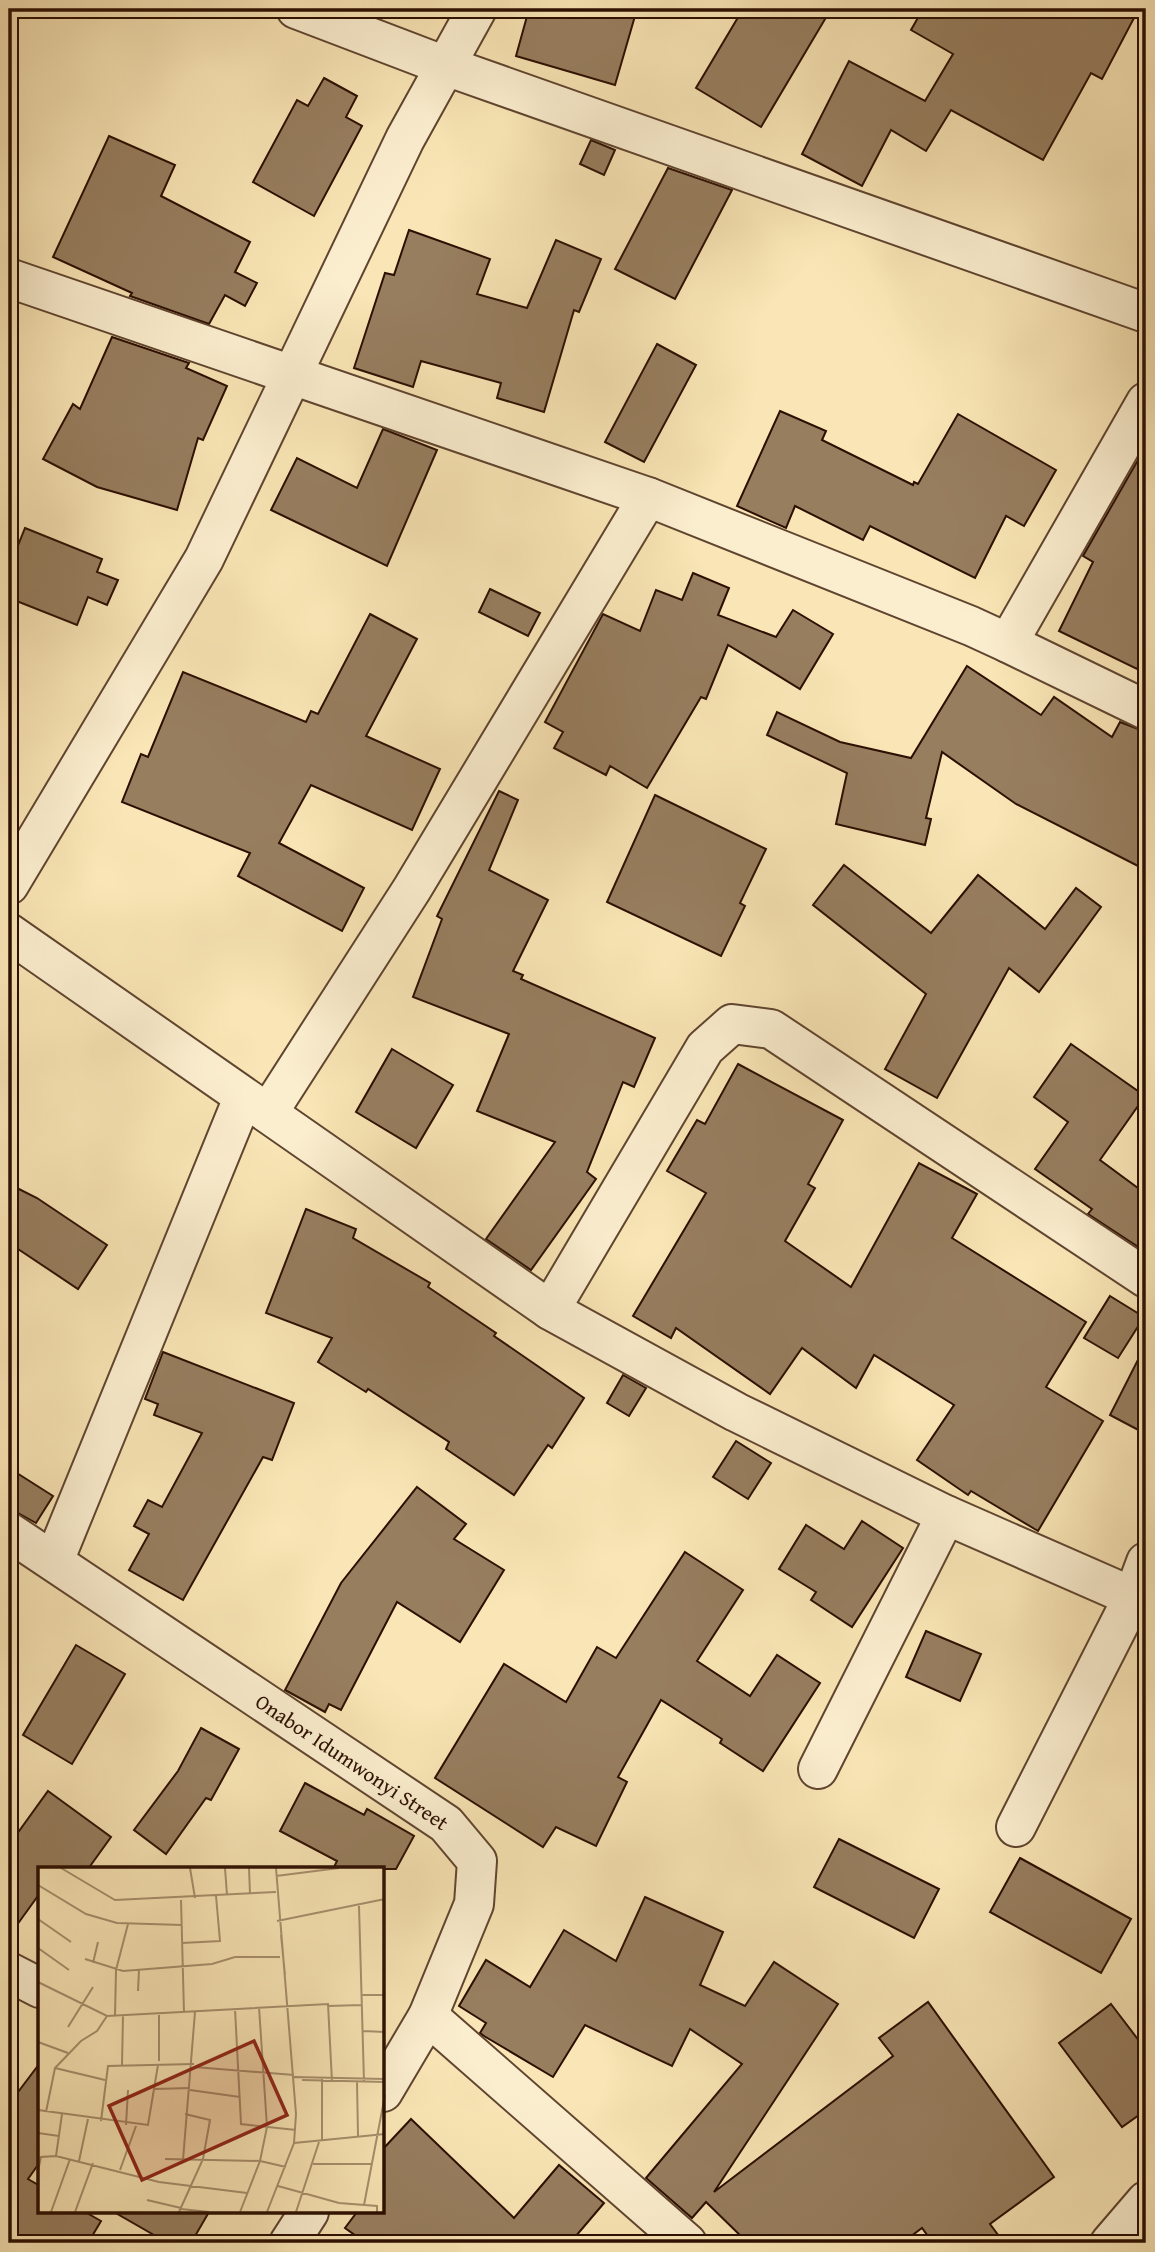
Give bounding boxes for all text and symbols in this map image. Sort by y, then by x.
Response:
street label: Onabor Idumwonyi Street [249,1686,456,1838]
inset map [38,1867,385,2214]

